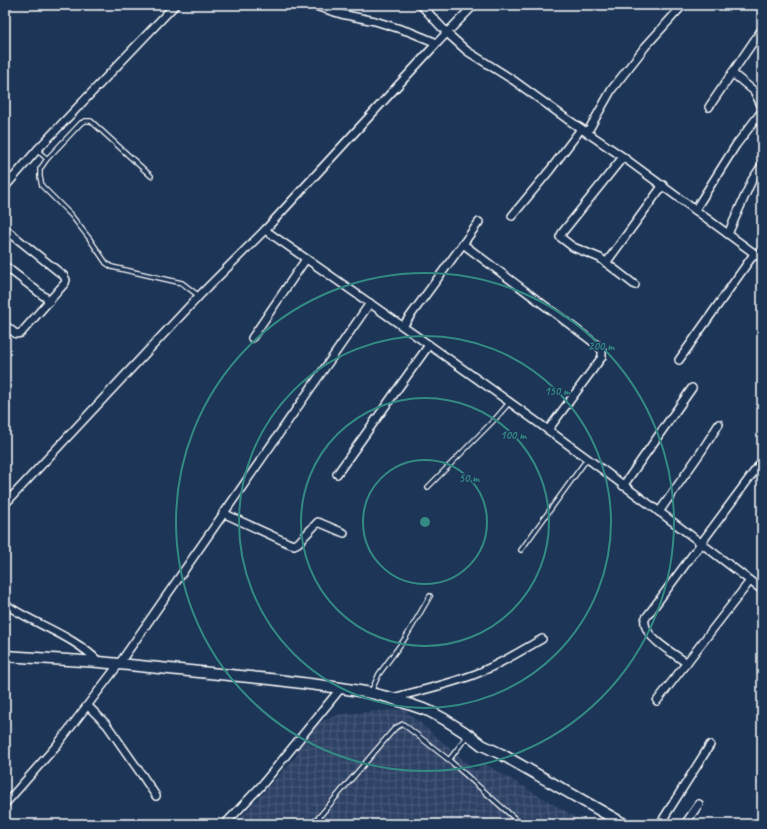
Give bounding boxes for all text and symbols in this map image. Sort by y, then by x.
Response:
text: 200 m [588,338,615,354]
text: 150 m [544,383,571,399]
text: 100 m [500,427,527,443]
text: 50 m [459,470,480,486]
centre of rings [418,515,432,529]

